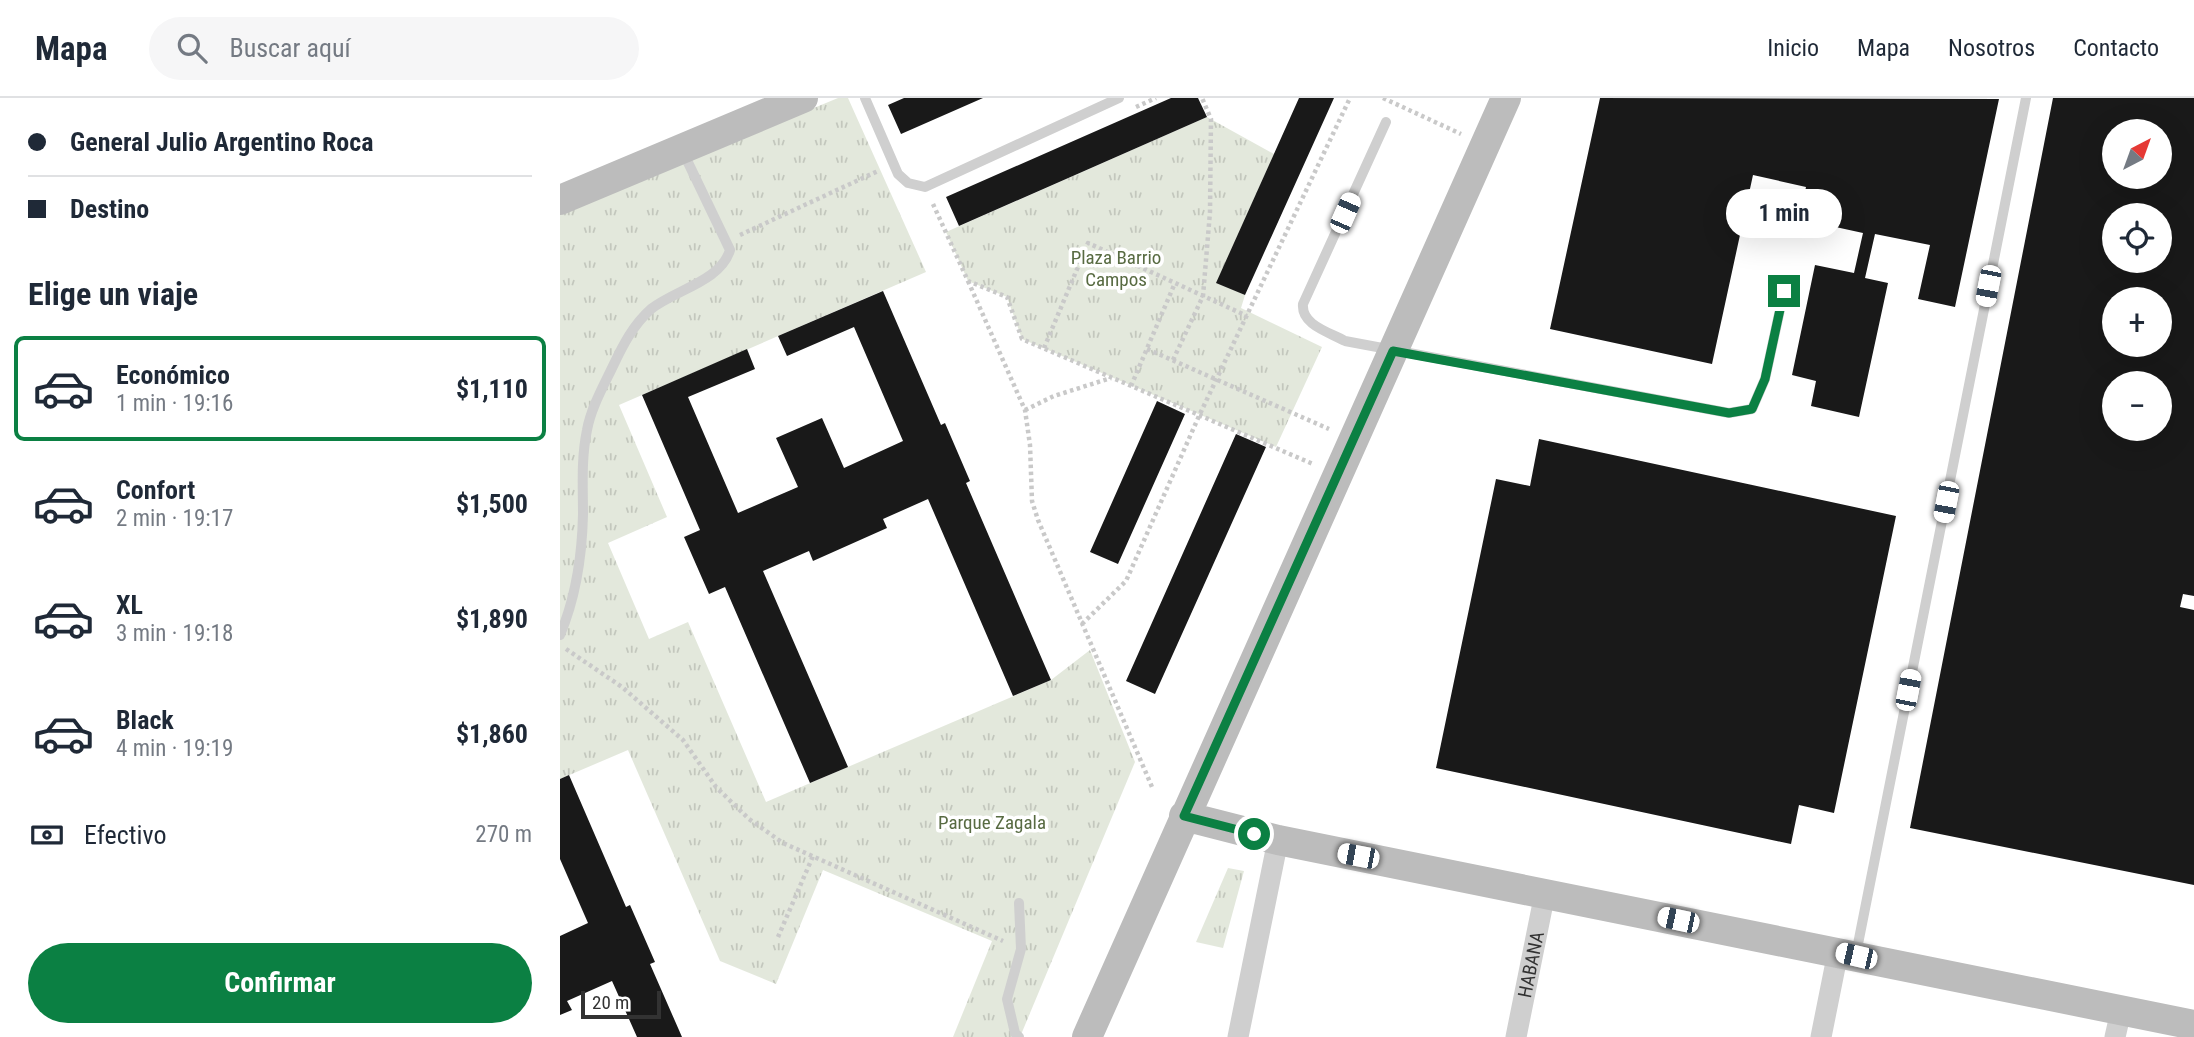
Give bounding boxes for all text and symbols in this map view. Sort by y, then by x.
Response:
search box [149,17,639,80]
text: Mapa [35,29,107,68]
icon: search [173,29,211,67]
text: Buscar aquí [229,33,351,63]
text: Inicio [1767,34,1819,62]
text: Mapa [1857,34,1910,62]
text: Nosotros [1948,34,2035,62]
text: Contacto [2073,34,2159,62]
north arrow [2102,119,2172,189]
map controls [2102,119,2172,441]
text: General Julio Argentino Roca [70,127,373,157]
car [1327,190,1364,236]
callout: 1 min [1726,190,1842,238]
text: Destino [70,194,149,224]
text: 1 min [1758,200,1810,227]
button: locate [2102,203,2172,273]
park label: Plaza Barrio Campos [1071,246,1161,291]
car [1974,263,2003,309]
text: Elige un viaje [28,275,198,313]
route end [1768,275,1800,307]
button: + [2102,287,2172,357]
icon: car [32,357,95,420]
text: Económico [116,360,230,390]
button: − [2102,371,2172,441]
text: $1,110 [456,374,528,404]
text: 1 min · 19:16 [116,390,233,417]
icon: car [32,472,95,535]
text: Confort [116,475,195,505]
car [1932,479,1961,525]
text: $1,500 [456,489,528,519]
text: 2 min · 19:17 [116,505,233,532]
icon: car [32,587,95,650]
text: XL [116,590,143,620]
text: $1,890 [456,604,528,634]
text: 3 min · 19:18 [116,620,233,647]
car [1894,667,1923,713]
icon: car [32,702,95,765]
text: Black [116,705,174,735]
text: $1,860 [456,719,528,749]
text: 4 min · 19:19 [116,735,233,762]
park label: Parque Zagala [938,811,1046,834]
icon: cash [28,816,66,854]
route start [1238,818,1270,850]
text: Efectivo [84,820,166,850]
text: 270 m [475,821,532,848]
car [1336,842,1381,870]
car [1656,905,1701,935]
street label: HABANA [1513,929,1549,1000]
car [1834,941,1879,971]
button: Confirmar [28,943,532,1023]
scale bar [581,988,662,1020]
text: 20 m [592,991,629,1014]

